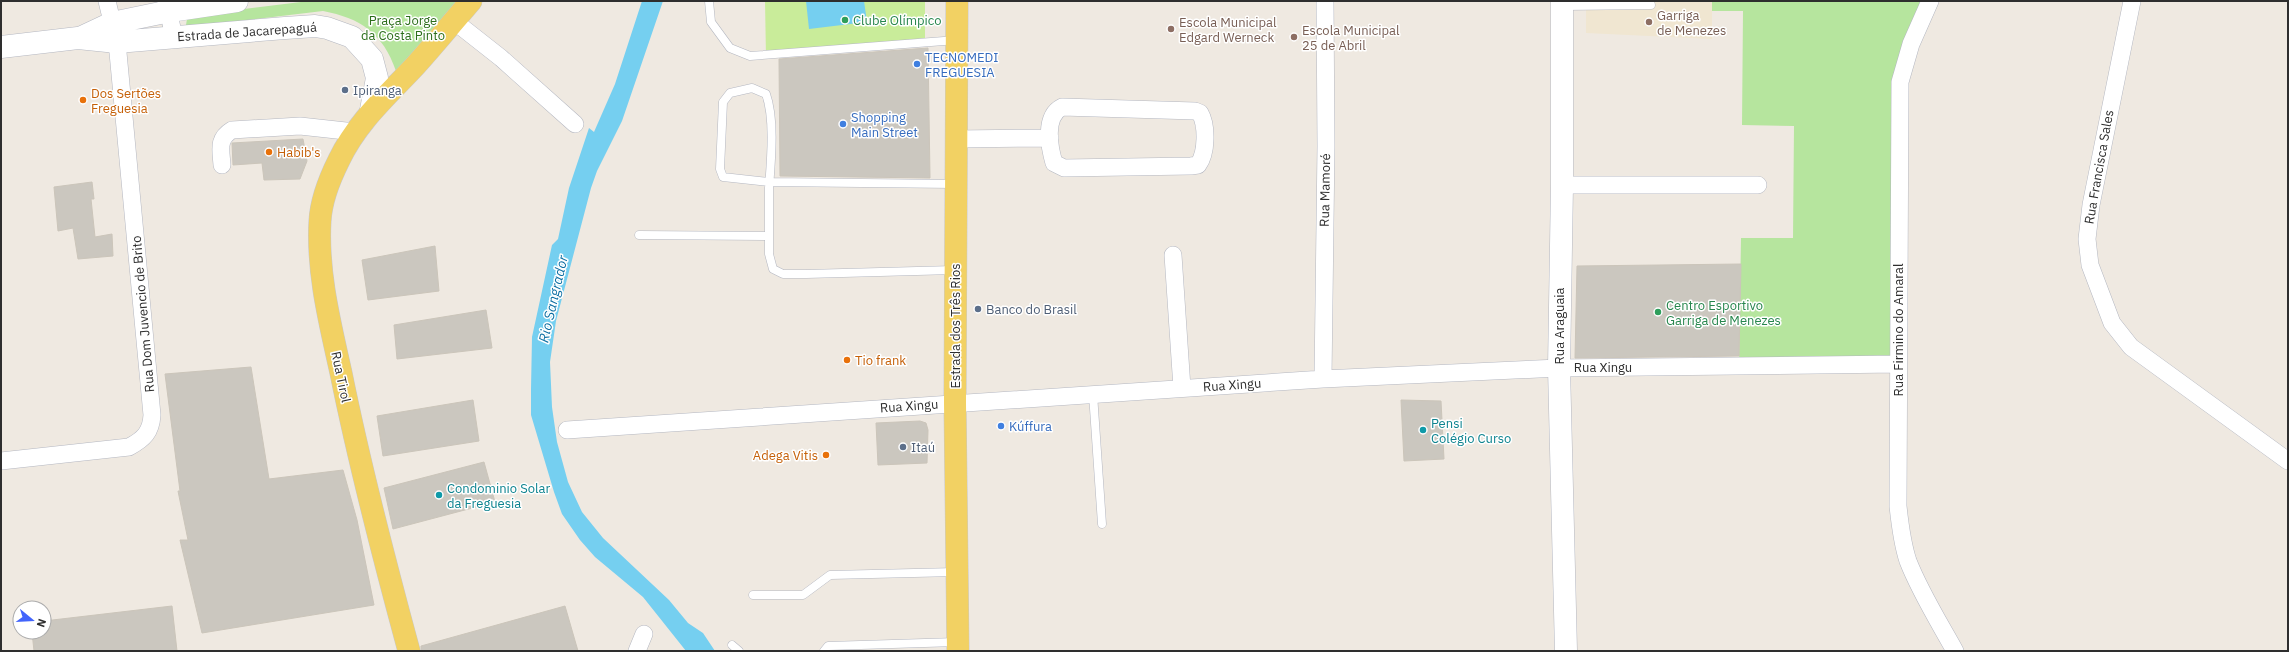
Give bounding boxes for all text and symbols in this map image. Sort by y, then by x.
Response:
place label: Garriga de Menezes [1657,7,1726,39]
park label: Praça Jorge da Costa Pinto [361,12,445,44]
place label: Clube Olímpico [853,12,942,29]
place label: Escola Municipal Edgard Werneck [1179,14,1277,46]
marker: Clube Olímpico [840,15,850,25]
marker: Garriga de Menezes [1644,17,1654,27]
street label: Estrada de Jacarepaguá [177,19,317,45]
place label: Escola Municipal 25 de Abril [1302,22,1400,54]
marker: Escola Municipal Edgard Werneck [1166,24,1176,34]
marker: Escola Municipal 25 de Abril [1289,32,1299,42]
place label: TECNOMEDI FREGUESIA [925,49,999,81]
marker: TECNOMEDI FREGUESIA [912,59,922,69]
place label: Ipiranga [353,82,402,99]
place label: Dos Sertões Freguesia [91,85,161,117]
marker: Ipiranga [340,85,350,95]
marker: Dos Sertões Freguesia [78,95,88,105]
street label: Rua Francisca Sales [2081,108,2117,226]
place label: Shopping Main Street [851,109,918,141]
marker: Shopping Main Street [838,119,848,129]
place label: Habib's [277,144,321,161]
marker: Habib's [264,147,274,157]
street label: Rua Mamoré [1316,153,1334,227]
street label: Rua Dom Juvencio de Brito [128,235,158,393]
water label: Rio Sangrador [534,253,572,344]
street label: Estrada dos Três Rios [947,263,964,389]
street label: Rua Firmino do Amaral [1890,263,1907,397]
street label: Rua Araguaia [1551,287,1568,365]
place label: Centro Esportivo Garriga de Menezes [1666,297,1781,329]
place label: Banco do Brasil [986,301,1077,318]
marker: Banco do Brasil [973,304,983,314]
marker: Centro Esportivo Garriga de Menezes [1653,307,1663,317]
street label: Rua Tirol [327,350,355,405]
place label: Tio frank [855,352,906,369]
marker: Tio frank [842,355,852,365]
street label: Rua Xingu [1574,359,1632,376]
street label: Rua Xingu [1202,374,1262,396]
street label: Rua Xingu [879,395,939,417]
place label: Pensi Colégio Curso [1431,415,1511,447]
place label: Kúffura [1009,418,1052,435]
marker: Kúffura [996,421,1006,431]
marker: Pensi Colégio Curso [1418,425,1428,435]
place label: Itaú [911,439,935,456]
marker: Itaú [898,442,908,452]
place label: Adega Vitis [753,447,818,464]
marker: Adega Vitis [821,450,831,460]
place label: Condominio Solar da Freguesia [447,480,550,512]
marker: Condominio Solar da Freguesia [434,490,444,500]
north arrow [12,600,52,640]
text: N [34,617,49,629]

